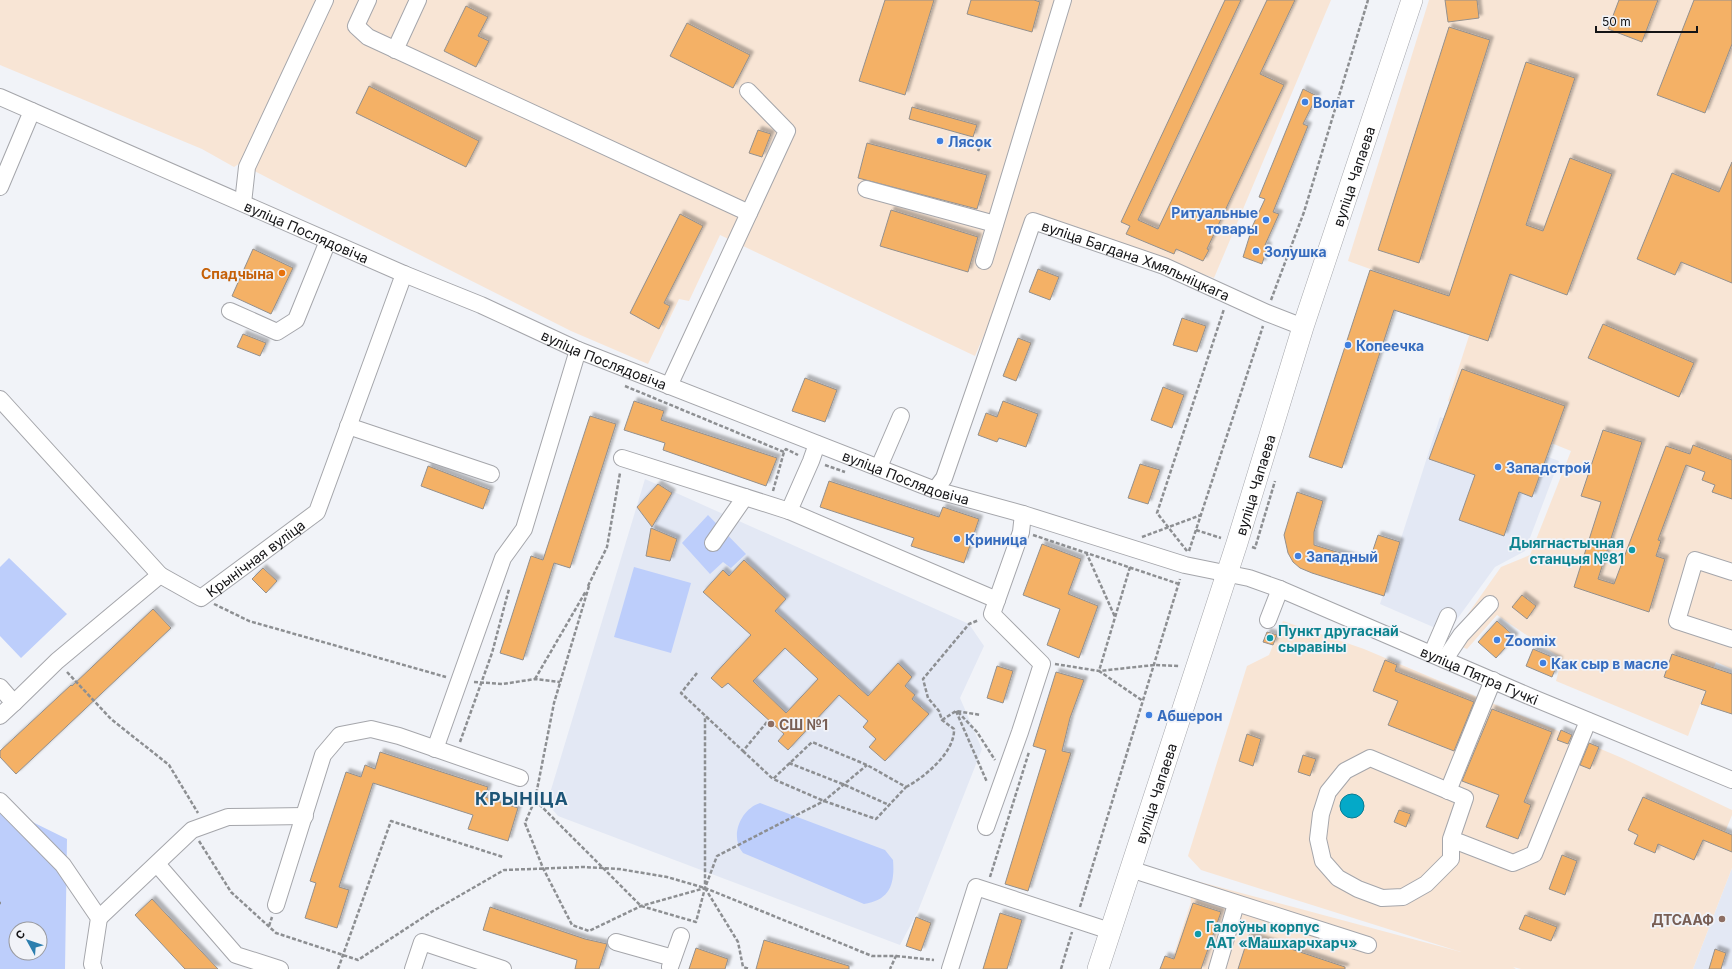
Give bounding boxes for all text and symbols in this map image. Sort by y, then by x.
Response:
scale bar [1596,8,1697,34]
text: 50 m [1602,14,1631,29]
place label: Волат [1313,94,1355,111]
marker: Волат [1300,97,1310,107]
street label: вуліца Чапаева [1329,124,1378,228]
place label: Лясок [948,133,992,150]
marker: Лясок [935,136,945,146]
street label: вуліца Послядовіча [242,197,372,266]
place label: Ритуальные товары [1171,204,1258,237]
marker: Ритуальные товары [1261,215,1271,225]
street label: вуліца Багдана Хмяльніцкага [1040,216,1233,303]
place label: Золушка [1264,243,1327,260]
marker: Золушка [1251,246,1261,256]
place label: Спадчына [201,265,274,282]
marker: Спадчына [277,268,287,278]
street label: вуліца Послядовіча [539,326,670,393]
place label: Копеечка [1356,337,1424,354]
marker: Копеечка [1343,340,1353,350]
street label: вуліца Чапаева [1231,432,1278,537]
street label: вуліца Послядовіча [840,446,971,508]
place label: Западстрой [1506,459,1591,476]
marker: Западстрой [1493,462,1503,472]
street label: Крынічная вуліца [202,516,308,600]
place label: Криница [965,531,1027,548]
marker: Криница [952,534,962,544]
place label: Дыягнастычная станцыя №81 [1509,534,1624,567]
marker: Дыягнастычная станцыя №81 [1627,545,1637,555]
place label: Западный [1306,548,1378,565]
marker: Западный [1293,551,1303,561]
place label: Пункт другаснай сыравіны [1278,622,1399,655]
place label: Zoomix [1505,632,1556,649]
marker: Пункт другаснай сыравіны [1265,633,1275,643]
marker: Zoomix [1492,635,1502,645]
street label: вуліца Пятра Гучкі [1418,642,1541,708]
place label: Как сыр в масле [1551,655,1668,672]
marker: Как сыр в масле [1538,658,1548,668]
place label: Абшерон [1157,707,1223,724]
marker: Абшерон [1144,710,1154,720]
place label: СШ №1 [779,716,828,733]
marker: СШ №1 [766,719,776,729]
street label: вуліца Чапаева [1131,741,1180,845]
district label: КРЫНІЦА [475,788,569,809]
place label: ДТСААФ [1652,911,1714,928]
marker: ДТСААФ [1717,914,1727,924]
place label: Галоўны корпус ААТ «Машхарчхарч» [1206,918,1357,951]
north arrow [8,921,48,961]
text: С [12,927,28,942]
marker: Галоўны корпус ААТ «Машхарчхарч» [1193,929,1203,939]

